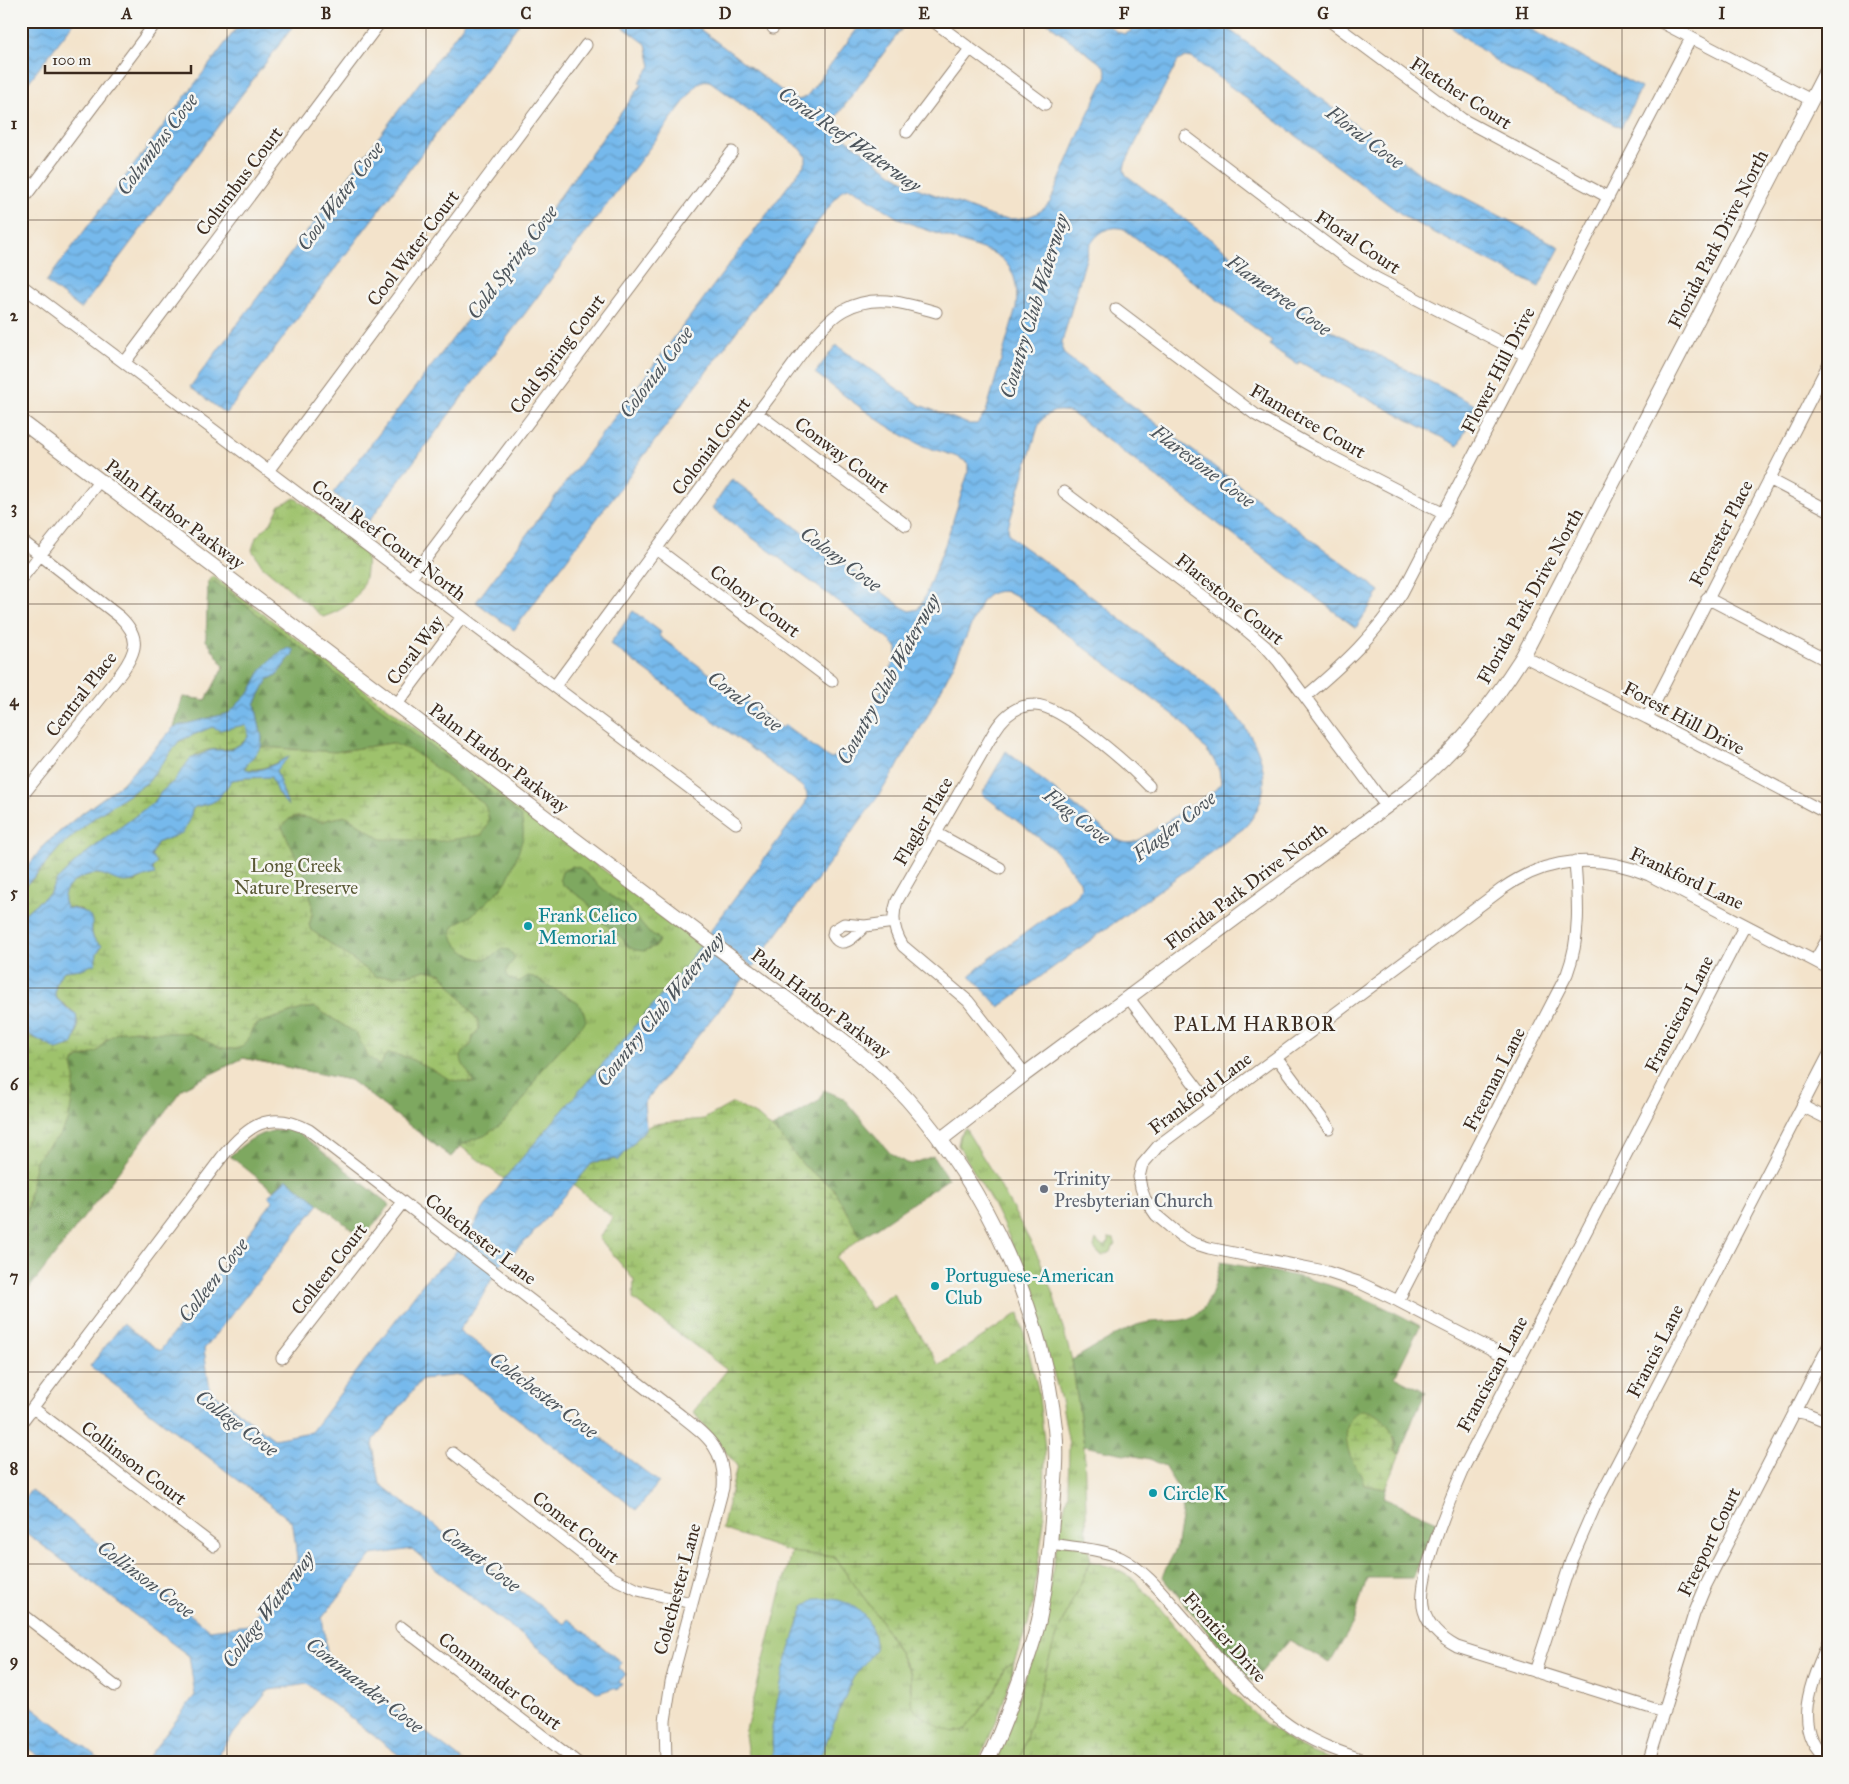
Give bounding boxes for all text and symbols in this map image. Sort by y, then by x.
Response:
text: A [121,4,133,23]
text: B [321,4,331,23]
text: C [521,4,532,23]
text: D [719,4,732,23]
text: E [918,4,930,23]
text: F [1119,4,1130,23]
text: G [1317,4,1329,23]
text: H [1515,4,1529,23]
text: I [1719,4,1726,23]
scale bar [45,42,191,74]
text: 100 m [52,51,92,69]
street label: Fletcher Court [1406,52,1516,134]
water label: Coral Reef Waterway [774,81,927,198]
water label: Columbus Cove [111,88,203,199]
water label: Floral Cove [1321,99,1409,174]
text: 1 [11,114,18,133]
street label: Columbus Court [191,122,288,240]
water label: Cool Water Cove [291,136,389,255]
street label: Florida Park Drive North [1663,145,1773,332]
street label: Cool Water Court [362,185,464,311]
water label: Cold Spring Cove [461,200,564,324]
street label: Floral Court [1311,205,1405,279]
water label: Country Club Waterway [995,210,1074,401]
water label: Flametree Cove [1221,249,1336,341]
street label: Cold Spring Court [505,289,610,419]
street label: Flower Hill Drive [1456,303,1540,437]
text: 2 [10,306,19,325]
water label: Colonial Cove [614,321,698,422]
street label: Flametree Court [1246,379,1370,464]
street label: Colonial Court [667,392,755,500]
street label: Conway Court [790,412,894,498]
water label: Flarestone Cove [1146,419,1260,513]
street label: Palm Harbor Parkway [101,454,250,575]
street label: Coral Reef Court North [307,474,471,606]
street label: Forrester Place [1684,476,1758,590]
text: 3 [11,498,17,518]
street label: Florida Park Drive North [1472,504,1588,688]
water label: Colony Cove [796,521,886,597]
street label: Flarestone Court [1171,548,1289,650]
street label: Colony Court [705,560,805,643]
water label: Country Club Waterway [831,588,946,768]
street label: Coral Way [381,610,449,689]
street label: Central Place [40,647,122,741]
water label: Coral Cove [703,665,787,737]
street label: Forest Hill Drive [1619,676,1749,760]
text: 4 [10,691,20,711]
street label: Palm Harbor Parkway [425,698,574,819]
street label: Flagler Place [888,772,959,870]
water label: Flag Cove [1038,782,1116,850]
water label: Flagler Cove [1127,786,1221,867]
street label: Florida Park Drive North [1160,817,1332,955]
street label: Frankford Lane [1626,842,1748,914]
park label: Long Creek Nature Preserve [234,854,358,899]
text: 5 [10,883,18,902]
place label: Frank Celico Memorial [538,904,637,949]
marker: Frank Celico Memorial [522,920,534,932]
water label: Country Club Waterway [590,926,731,1091]
street label: Palm Harbor Parkway [747,943,896,1064]
street label: Franciscan Lane [1640,952,1718,1076]
district label: PALM HARBOR [1174,1012,1336,1036]
street label: Freeman Lane [1458,1023,1530,1135]
street label: Frankford Lane [1144,1047,1256,1139]
text: 6 [10,1075,19,1094]
place label: Trinity Presbyterian Church [1054,1167,1213,1212]
marker: Trinity Presbyterian Church [1038,1183,1050,1195]
street label: Colechester Lane [421,1188,541,1290]
street label: Colleen Court [286,1219,372,1319]
water label: Colleen Cove [173,1233,254,1327]
place label: Portuguese-American Club [945,1264,1114,1309]
text: 7 [10,1267,19,1286]
marker: Portuguese-American Club [929,1280,941,1292]
street label: Francis Lane [1622,1300,1688,1402]
street label: Franciscan Lane [1452,1312,1532,1436]
water label: Colechester Cove [485,1347,603,1444]
water label: College Cove [191,1384,283,1462]
street label: Collinson Court [77,1416,191,1510]
text: 8 [10,1459,18,1478]
place label: Circle K [1163,1482,1227,1505]
street label: Freeport Court [1673,1483,1745,1600]
street label: Comet Court [528,1486,624,1568]
marker: Circle K [1147,1487,1159,1499]
water label: Comet Cove [437,1521,526,1598]
street label: Colechester Lane [648,1521,706,1657]
water label: Collinson Cove [93,1535,199,1623]
water label: College Waterway [216,1545,320,1672]
street label: Frontier Drive [1178,1587,1272,1687]
street label: Commander Court [434,1627,566,1735]
water label: Commander Cove [302,1632,429,1739]
text: 9 [10,1651,18,1671]

